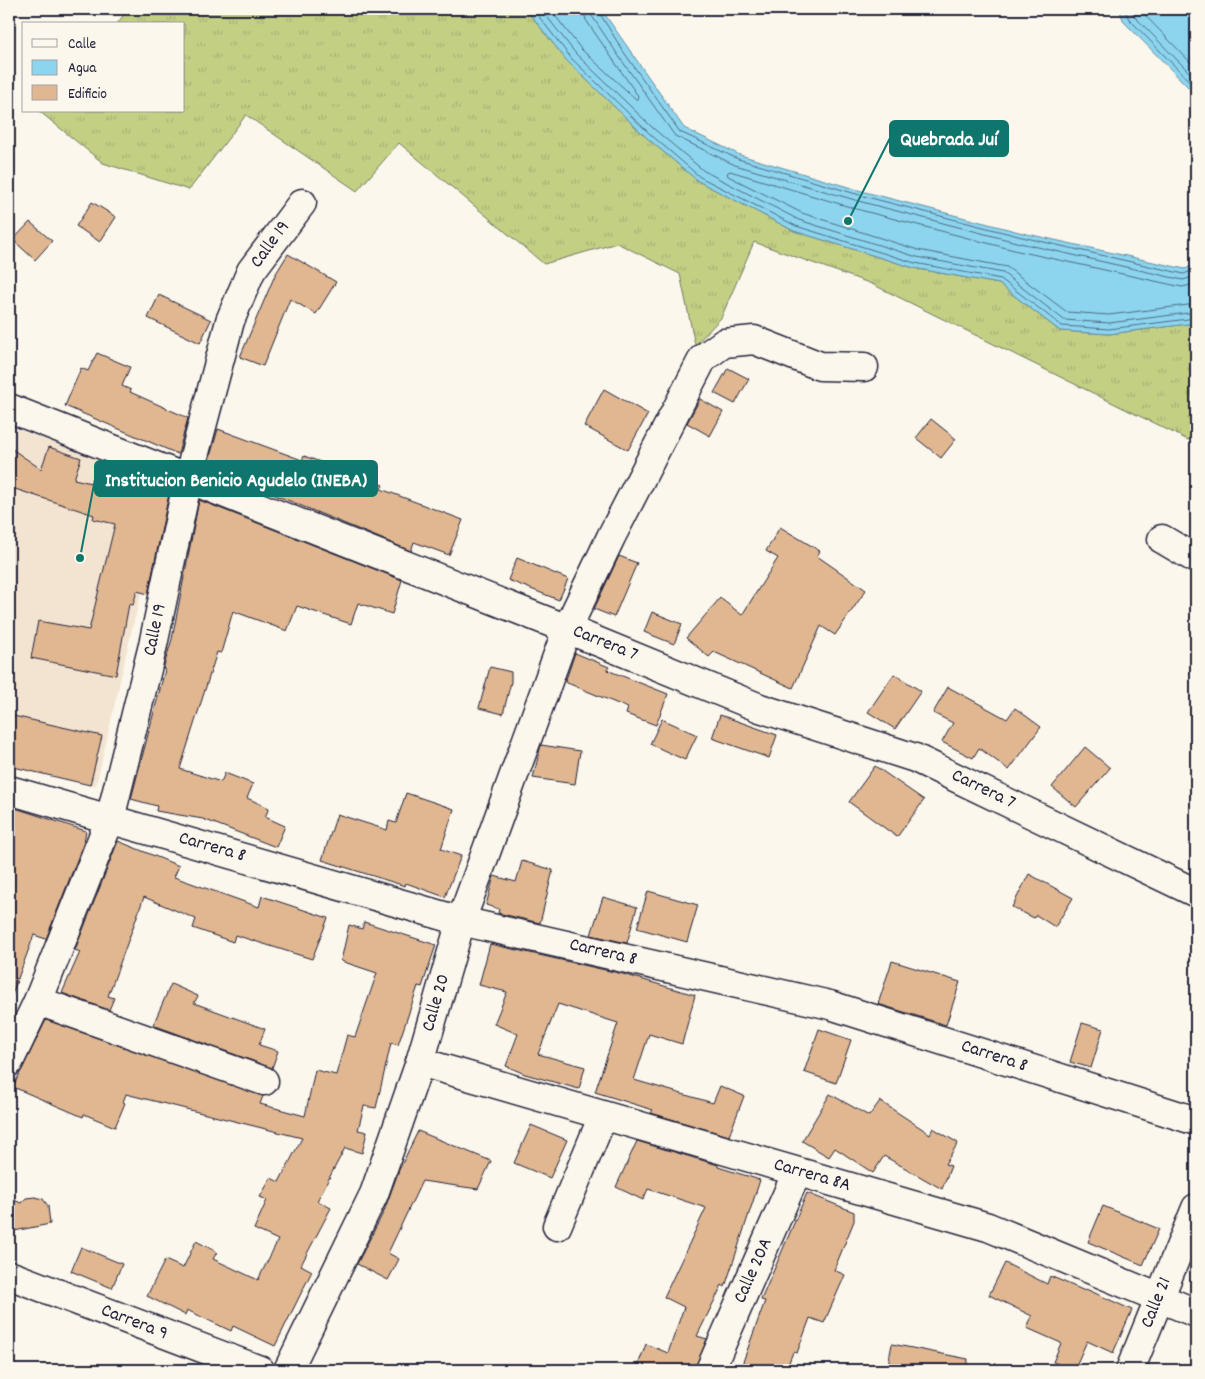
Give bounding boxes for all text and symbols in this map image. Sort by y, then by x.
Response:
legend [22,22,185,112]
text: Calle [68,34,97,56]
text: Agua [68,58,97,80]
text: Edificio [68,84,107,106]
callout: Quebrada Juí [890,121,1008,156]
text: Quebrada Juí [900,127,1000,155]
street label: Calle 19 [245,216,297,274]
callout: Institucion Benicio Agudelo (INEBA) [95,461,377,496]
text: Institucion Benicio Agudelo (INEBA) [105,468,367,496]
street label: Calle 19 [137,601,175,659]
street label: Carrera 7 [568,619,642,669]
street label: Carrera 7 [946,763,1020,817]
street label: Carrera 8 [175,826,249,870]
street label: Carrera 8 [566,932,640,974]
street label: Calle 20 [416,971,458,1035]
street label: Carrera 8 [957,1034,1031,1080]
street label: Carrera 8A [770,1152,854,1200]
street label: Calle 20A [728,1234,780,1308]
street label: Calle 21 [1135,1274,1179,1332]
street label: Carrera 9 [97,1298,171,1348]

